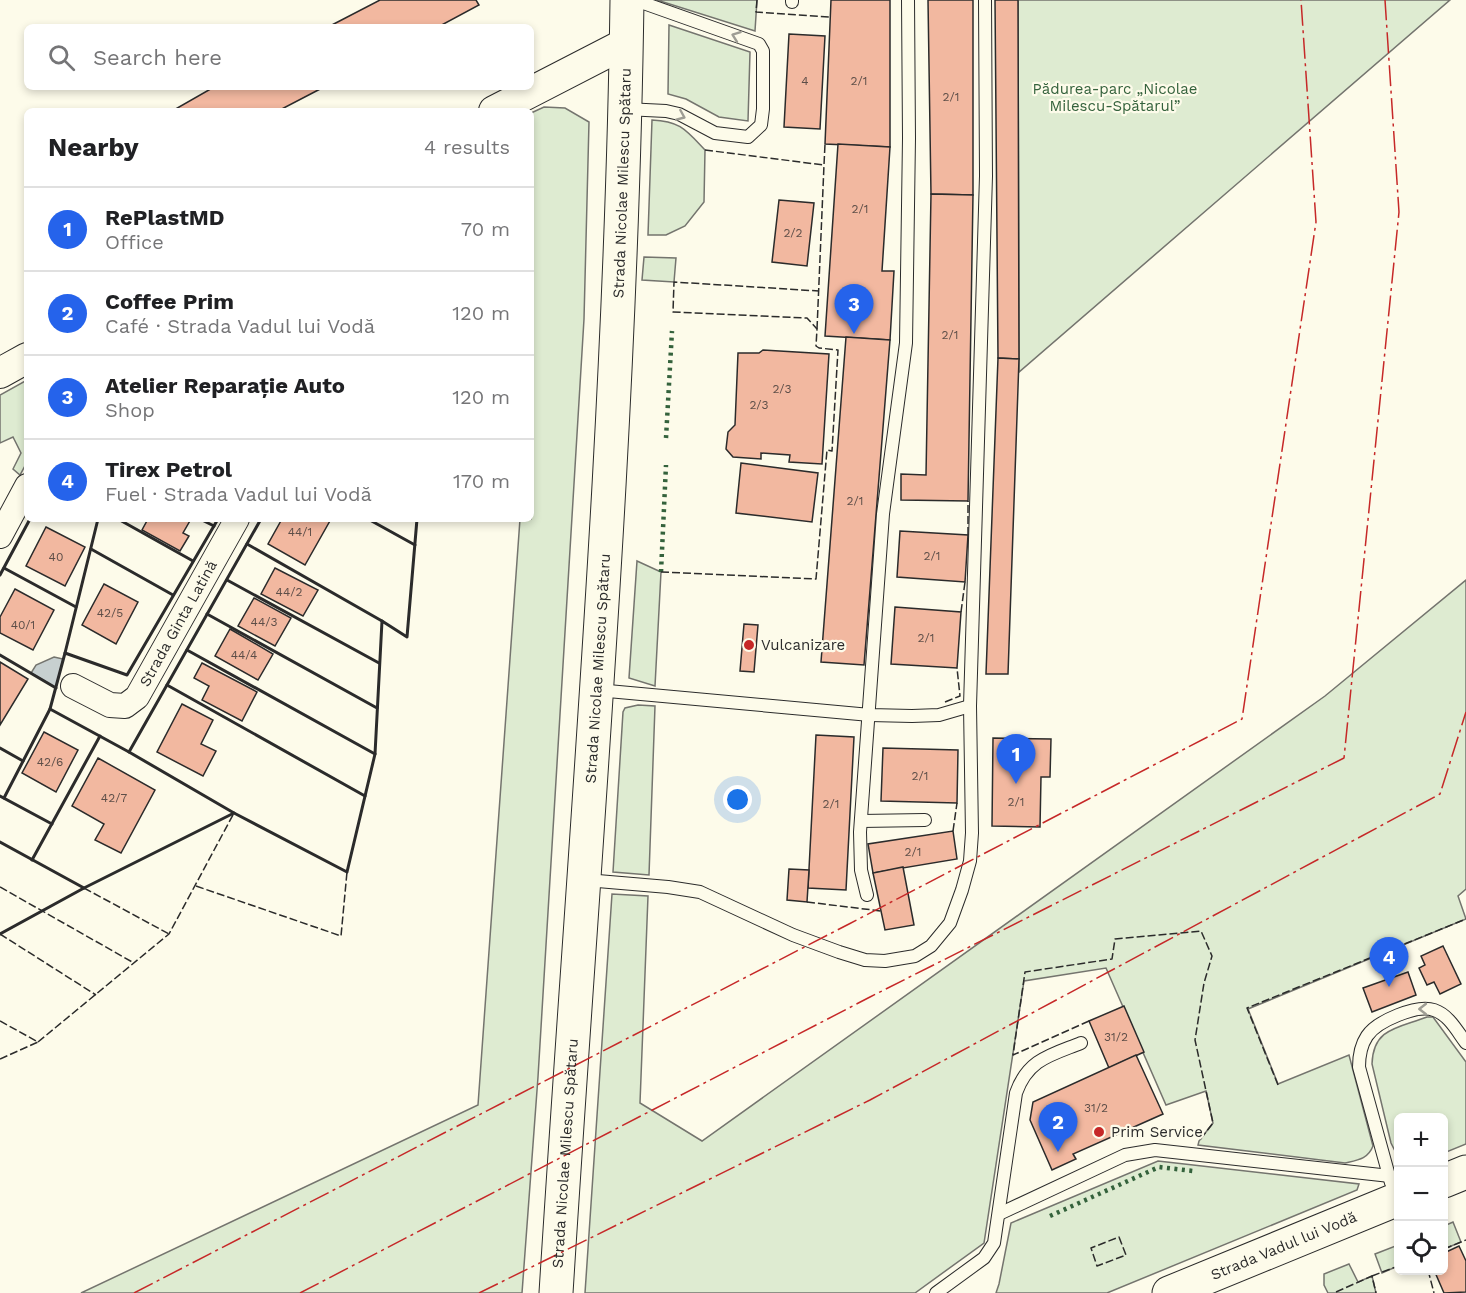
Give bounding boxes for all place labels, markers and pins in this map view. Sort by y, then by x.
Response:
pin: 3 [834,284,874,334]
place label: Vulcanizare [761,636,845,654]
marker: Vulcanizare [742,638,756,652]
pin: 1 [996,734,1036,784]
pin: 4 [1370,938,1408,987]
pin: 2 [1038,1102,1078,1152]
place label: Prim Service [1111,1123,1203,1141]
marker: Prim Service [1092,1125,1106,1139]

